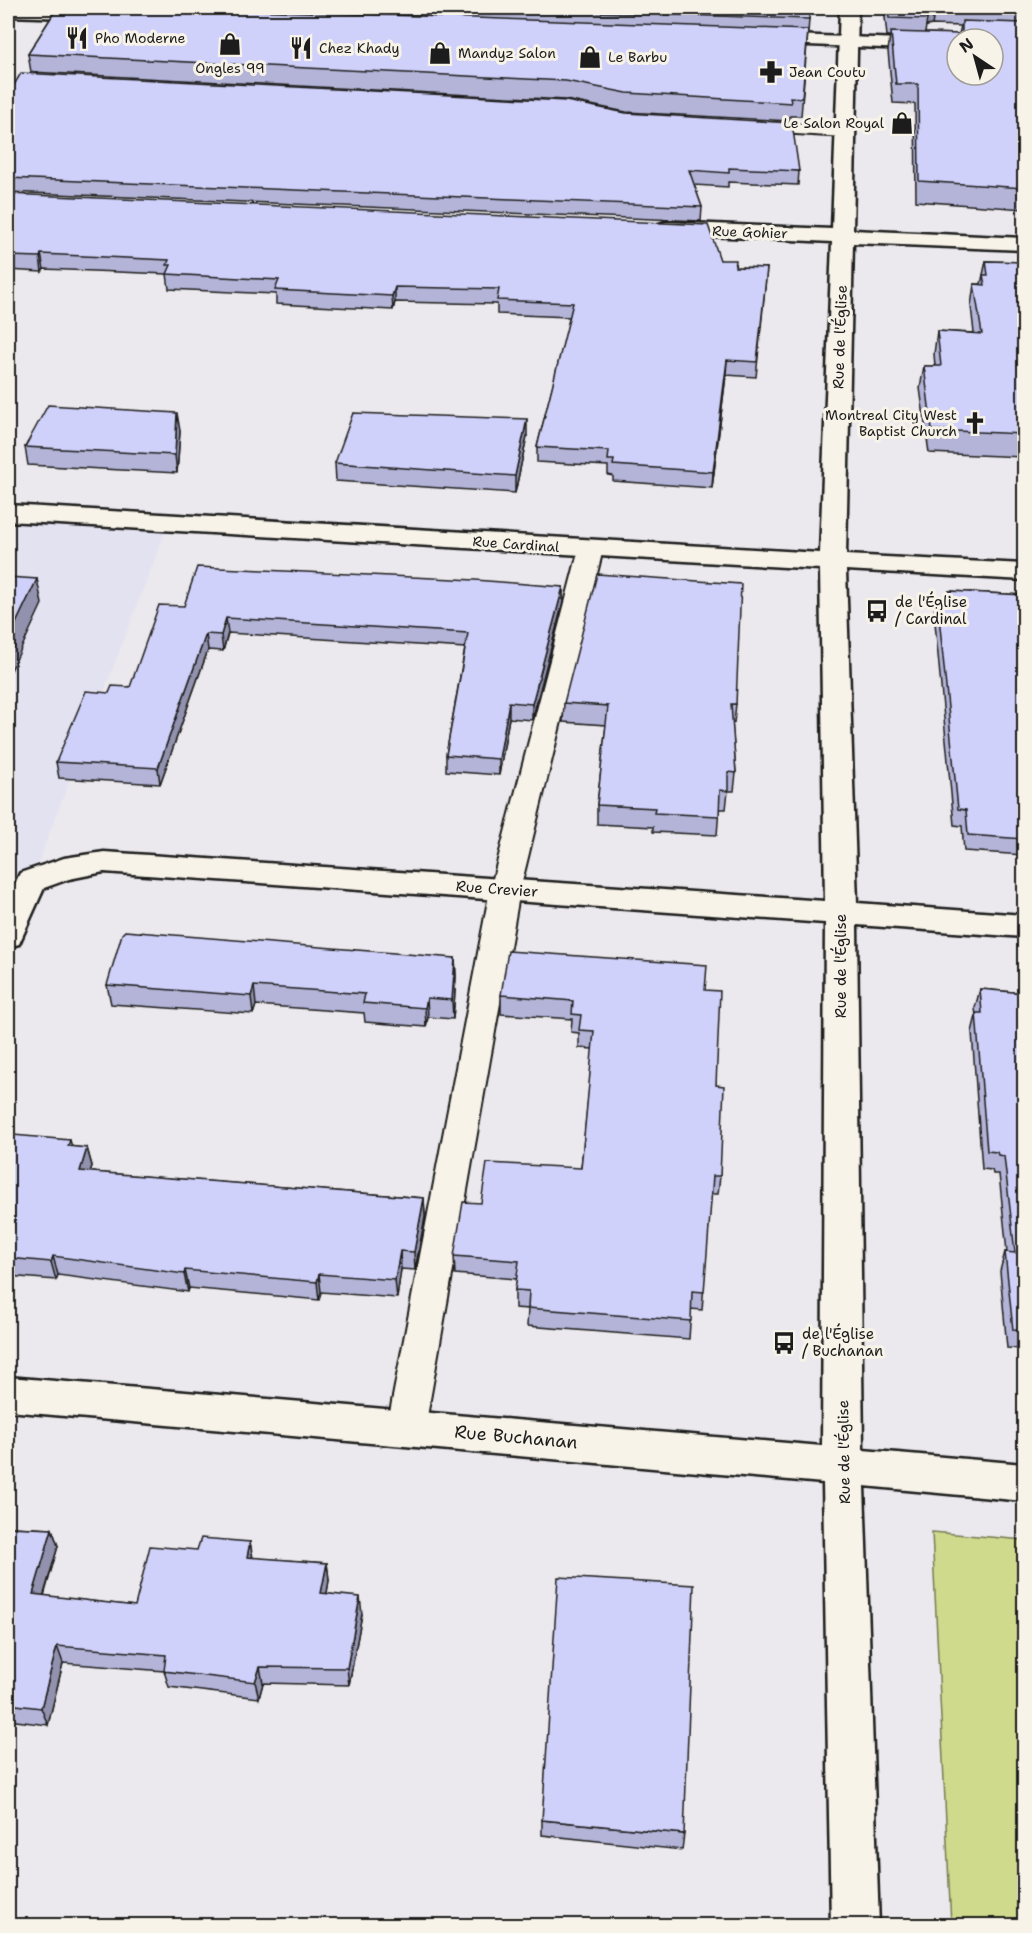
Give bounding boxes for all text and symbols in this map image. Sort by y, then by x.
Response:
restaurant icon: Pho Moderne [64,25,90,51]
north arrow [945,27,1005,87]
place label: Pho Moderne [95,29,185,47]
shop icon: Ongles 99 [217,31,243,57]
text: N [955,33,978,57]
restaurant icon: Chez Khady [288,35,314,61]
place label: Chez Khady [319,39,400,57]
shop icon: Mandyz Salon [427,40,453,66]
place label: Mandyz Salon [458,44,556,62]
shop icon: Le Barbu [577,44,603,70]
place label: Le Barbu [608,48,667,66]
place label: Ongles 99 [195,59,265,77]
pharmacy icon: Jean Coutu [758,59,784,85]
place label: Jean Coutu [789,63,866,81]
shop icon: Le Salon Royal [889,110,915,136]
place label: Le Salon Royal [783,114,885,132]
street label: Rue Gohier [712,222,788,242]
street label: Rue de l'Église [827,284,852,390]
place label: Montreal City West Baptist Church [825,406,957,440]
church icon: Montreal City West Baptist Church [962,410,988,436]
street label: Rue Cardinal [472,532,561,556]
place label: de l'Église / Cardinal [895,591,967,629]
bus stop icon: de l'Église / Cardinal [864,598,890,624]
street label: Rue Crevier [455,876,539,902]
street label: Rue de l'Église [830,914,851,1018]
place label: de l'Église / Buchanan [802,1323,883,1361]
bus stop icon: de l'Église / Buchanan [771,1330,797,1356]
street label: Rue de l'Église [832,1400,855,1504]
street label: Rue Buchanan [453,1420,579,1454]

